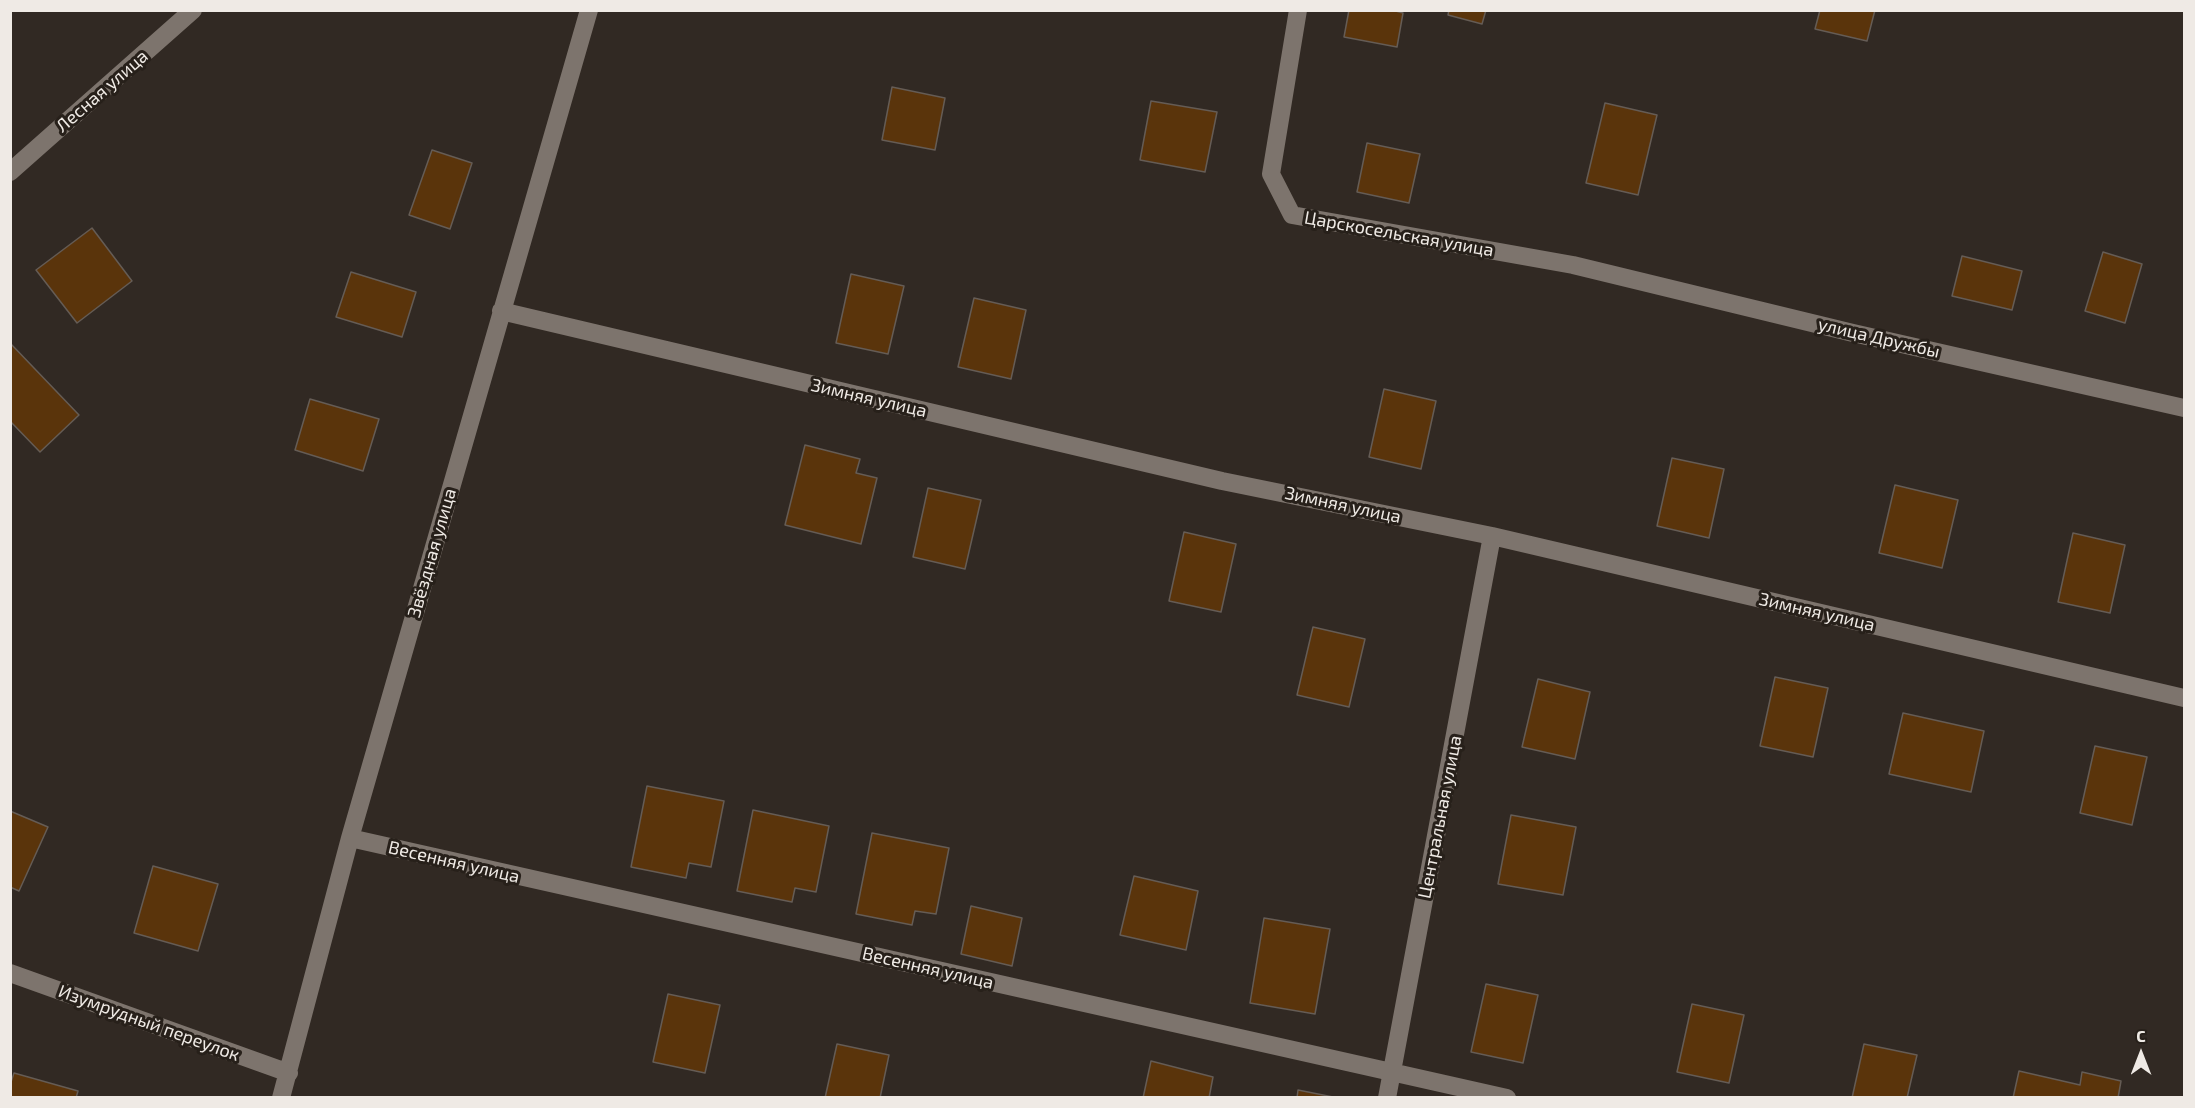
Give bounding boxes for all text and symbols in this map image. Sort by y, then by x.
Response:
street label: Лесная улица [52,45,152,137]
street label: Царскосельская улица [1303,207,1495,261]
street label: улица Дружбы [1816,314,1942,362]
street label: Зимняя улица [809,374,929,422]
street label: Зимняя улица [1283,482,1403,528]
street label: Звёздная улица [403,486,461,620]
street label: Зимняя улица [1757,588,1877,636]
street label: Центральная улица [1414,734,1466,900]
street label: Весенняя улица [386,836,522,888]
street label: Весенняя улица [860,942,996,994]
street label: Изумрудный переулок [55,980,243,1066]
north arrow [2111,1024,2171,1084]
text: С [2136,1026,2146,1045]

